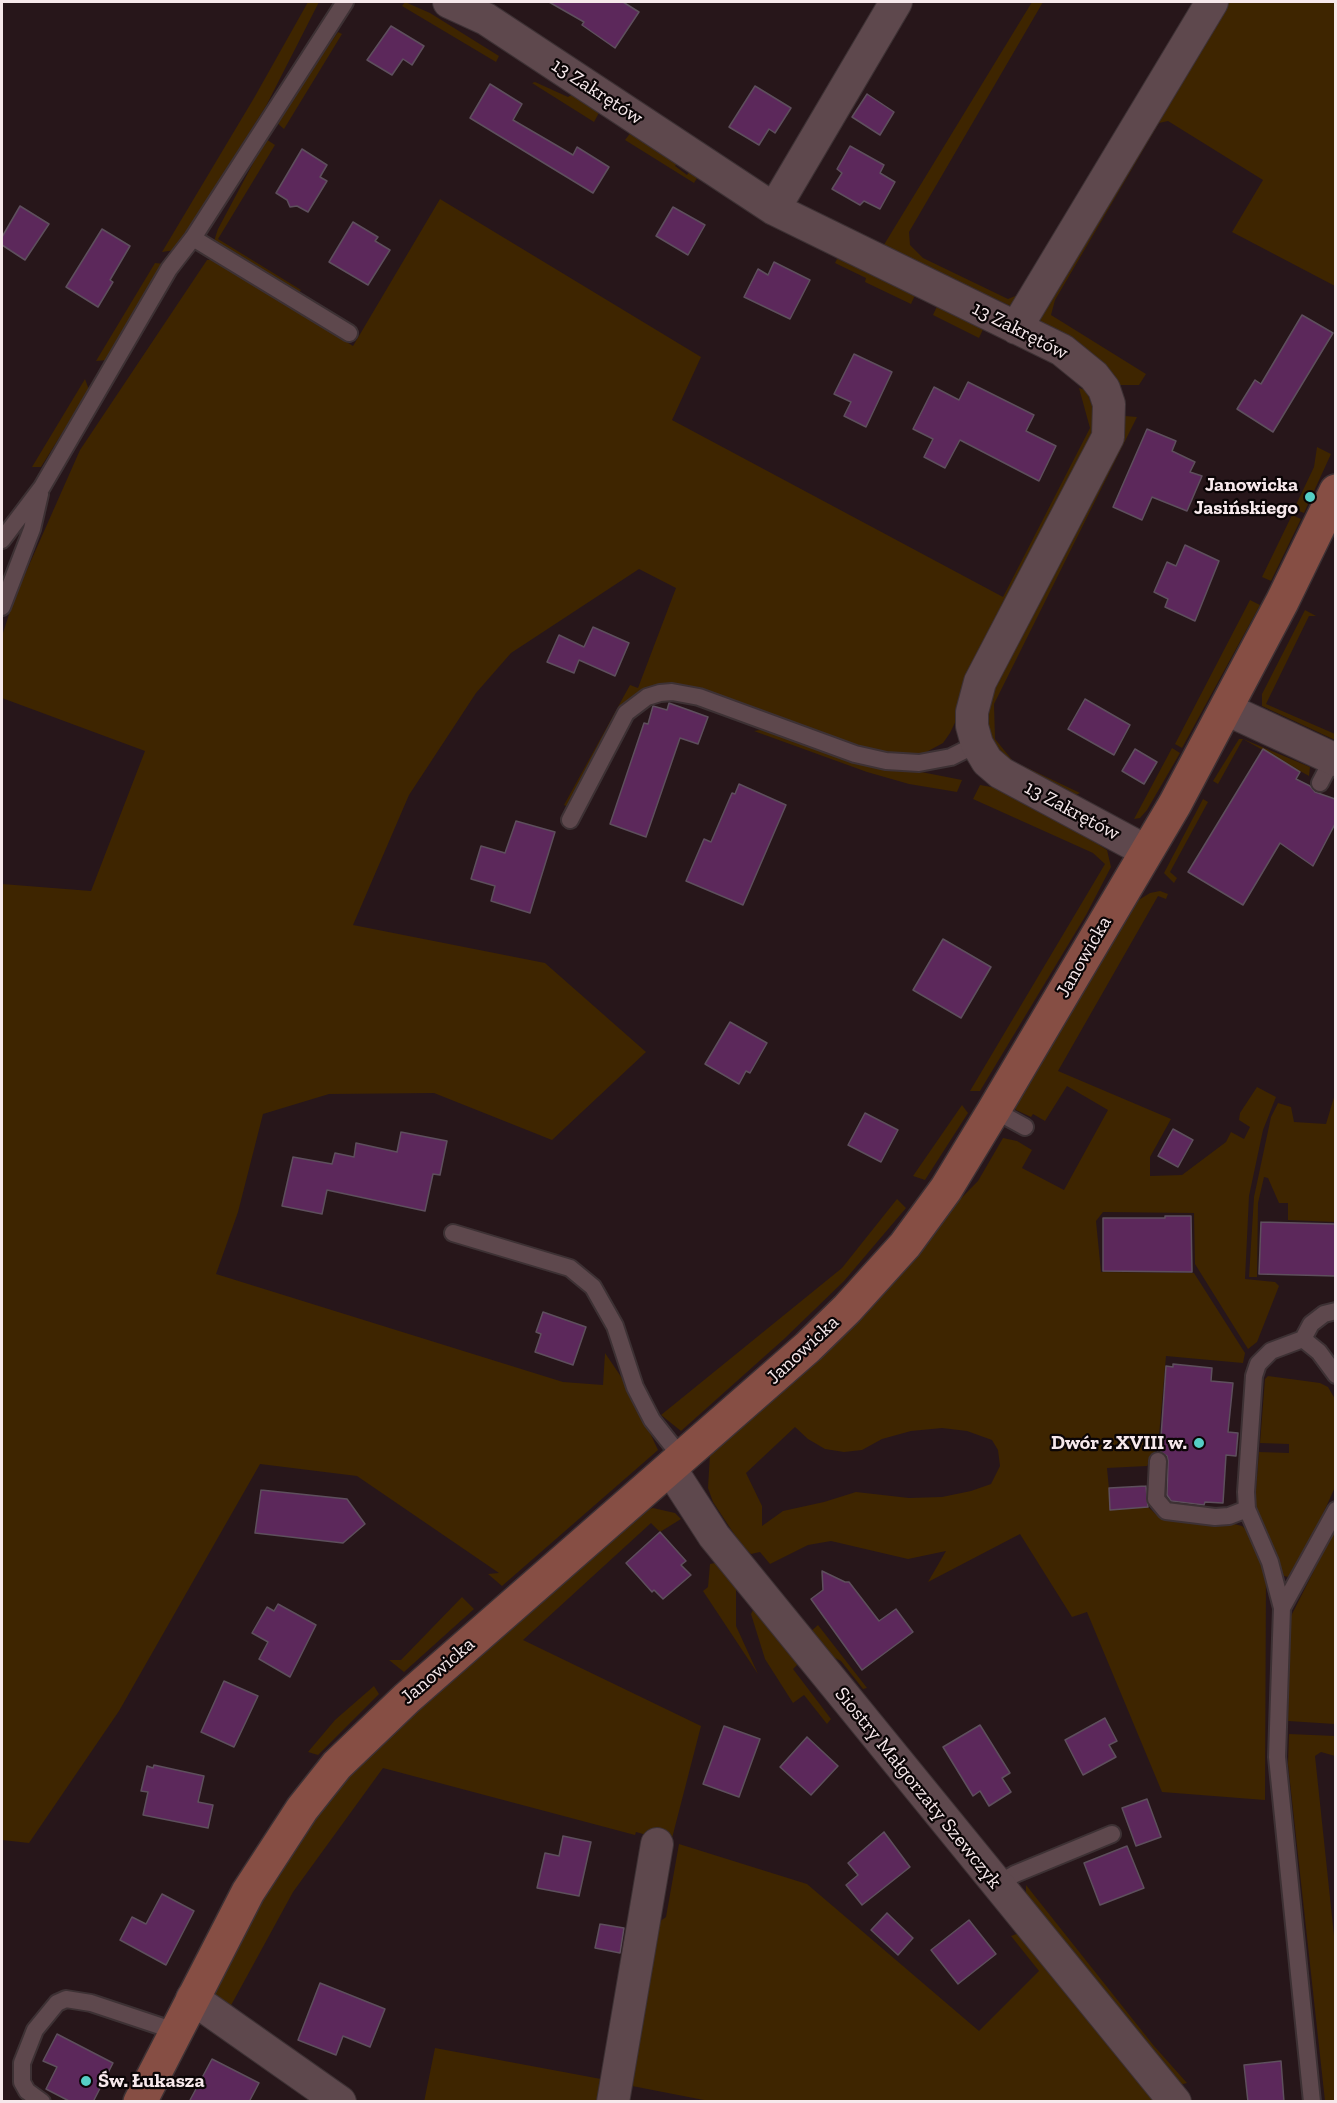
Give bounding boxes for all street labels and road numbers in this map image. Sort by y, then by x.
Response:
street label: 13 Zakrętów [547,54,647,130]
street label: 13 Zakrętów [968,297,1072,365]
street label: 13 Zakrętów [1020,776,1124,846]
street label: Janowicka [1051,912,1117,1002]
street label: Janowicka [762,1311,844,1389]
street label: Janowicka [396,1632,480,1710]
street label: Siostry Małgorzaty Szewczyk [829,1683,1007,1893]

